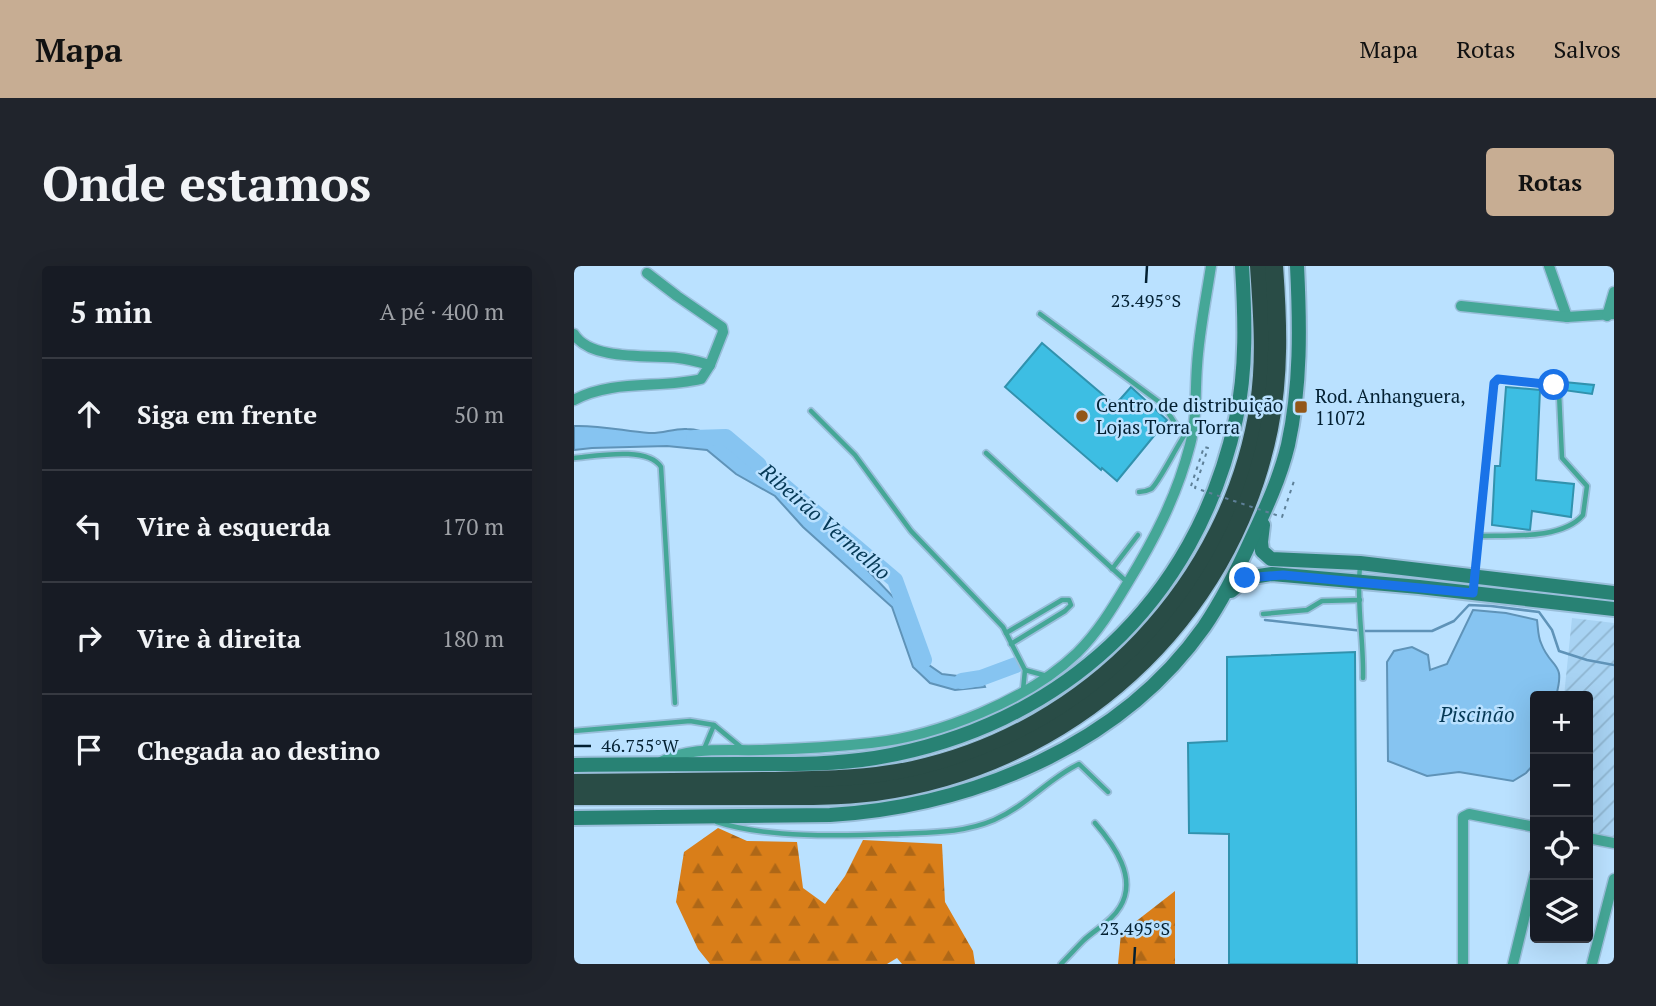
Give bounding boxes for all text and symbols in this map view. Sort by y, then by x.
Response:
text: Mapa [35,28,123,71]
text: Mapa [1359,33,1418,65]
text: Rotas [1456,33,1515,65]
text: Salvos [1553,33,1621,65]
button: Rotas [1486,148,1614,216]
text: Onde estamos [42,150,371,215]
text: 23.495°S [1111,288,1181,312]
text: 5 min [70,292,152,332]
text: A pé · 400 m [380,296,504,327]
route start [1538,369,1569,400]
place label: Rod. Anhanguera, 11072 [1315,383,1466,430]
place label: Centro de distribuição Lojas Torra Torra [1096,392,1283,439]
icon: ahead [70,395,108,433]
text: Siga em frente [137,397,317,431]
text: 50 m [454,399,504,430]
marker: Rod. Anhanguera, 11072 [1293,399,1309,415]
marker: Centro de distribuição Lojas Torra Torra [1074,408,1090,424]
water label: Ribeirão Vermelho [754,456,897,586]
icon: left [70,507,108,545]
text: Vire à esquerda [137,509,331,543]
text: 170 m [442,511,504,542]
route end [1229,562,1260,593]
icon: right [70,619,108,657]
text: Vire à direita [137,621,301,655]
text: 180 m [442,623,504,654]
map controls [1530,691,1593,943]
button: + [1530,691,1593,754]
water label: Piscinão [1438,700,1515,728]
icon: arrive [70,731,108,769]
text: Chegada ao destino [137,733,380,767]
text: 46.755°W [601,733,679,757]
button: − [1530,754,1593,817]
button: locate [1530,817,1593,880]
button: layers [1530,880,1593,943]
text: 23.495°S [1100,916,1170,940]

